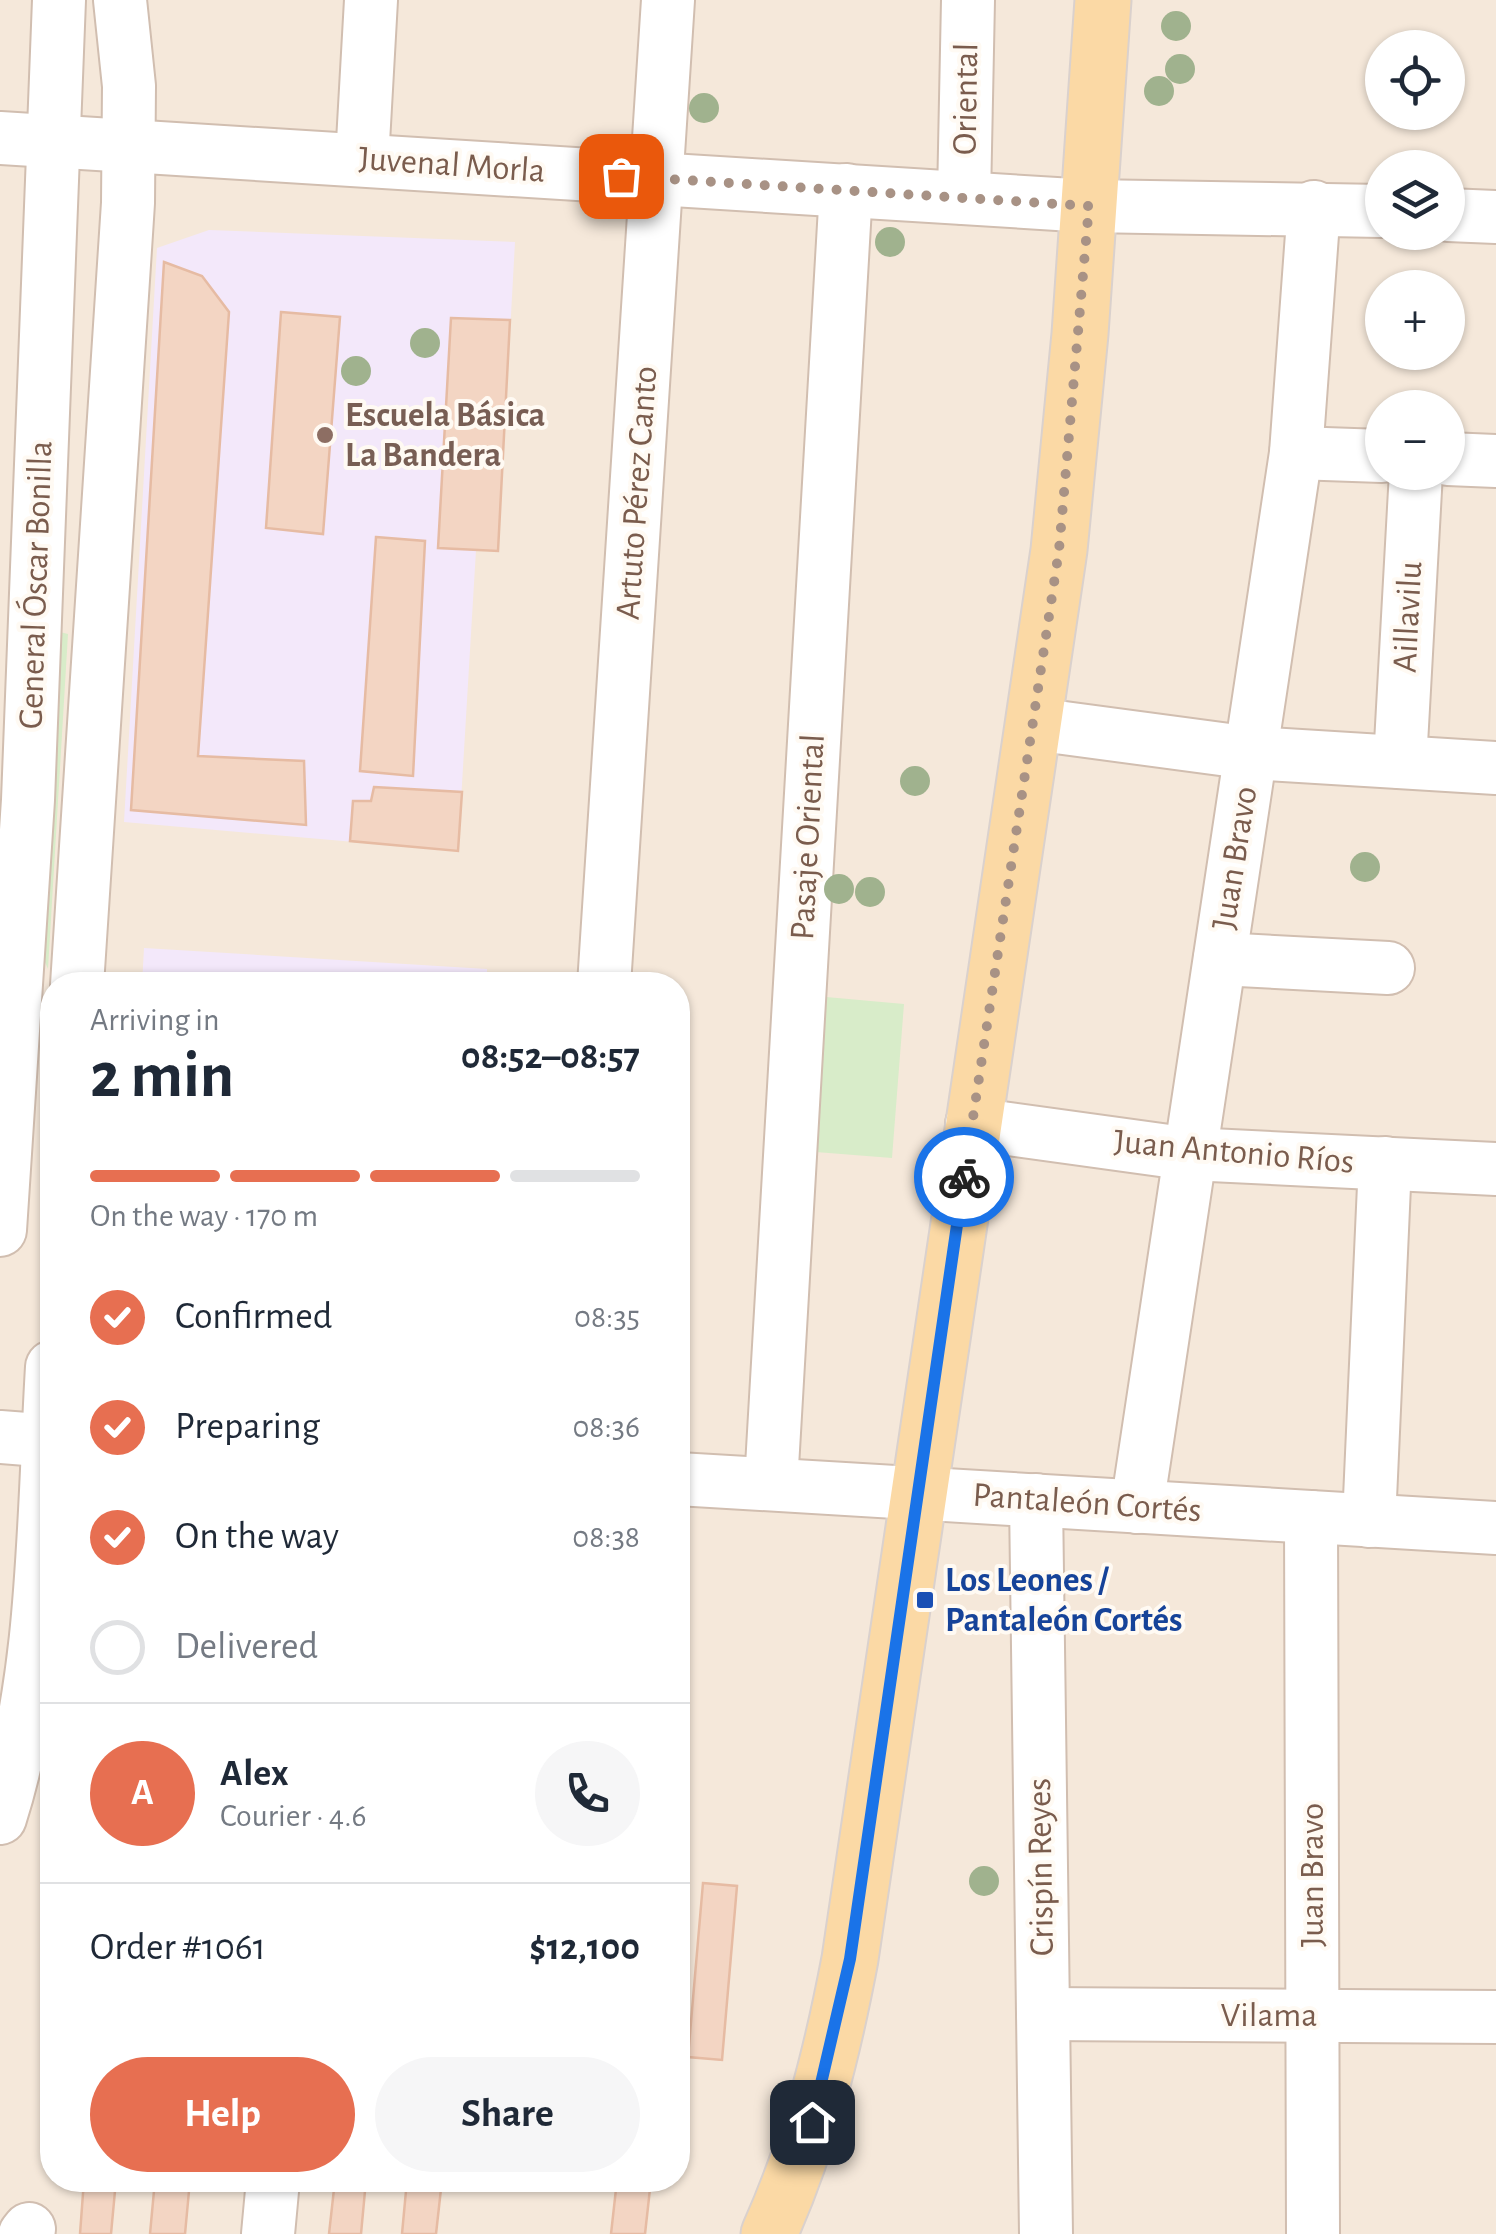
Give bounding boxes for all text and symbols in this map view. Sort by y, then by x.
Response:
map controls [1365,30,1465,490]
button: locate [1365,30,1465,130]
street label: Oriental [948,43,984,155]
pin [579,134,664,219]
street label: Juvenal Morla [358,141,546,189]
icon: bag [594,149,649,204]
button: layers [1365,150,1465,250]
button: + [1365,270,1465,370]
street label: Artuto Pérez Canto [611,365,663,621]
button: − [1365,390,1465,490]
place label: Escuela Básica La Bandera [345,398,545,473]
marker: Escuela Básica La Bandera [314,424,336,446]
street label: General Óscar Bonilla [11,440,59,730]
street label: Aillavilu [1388,560,1428,674]
street label: Pasaje Oriental [785,733,831,941]
street label: Juan Bravo [1206,784,1264,932]
text: Arriving in [90,1004,219,1036]
text: 08:52–08:57 [461,1038,640,1076]
text: 2 min [90,1044,234,1109]
street label: Juan Antonio Ríos [1112,1124,1356,1180]
courier [914,1127,1014,1227]
icon: bike [937,1150,992,1205]
text: On the way · 170 m [90,1200,318,1232]
icon: check [90,1290,145,1345]
text: Confirmed [175,1298,332,1336]
text: 08:35 [574,1301,640,1333]
icon: check [90,1400,145,1455]
text: Preparing [175,1408,320,1446]
text: 08:36 [572,1411,640,1443]
street label: Pantaleón Cortés [971,1478,1203,1528]
icon: check [90,1510,145,1565]
text: On the way [175,1518,339,1556]
text: 08:38 [572,1521,640,1553]
place label: Los Leones / Pantaleón Cortés [945,1563,1182,1638]
marker: Los Leones / Pantaleón Cortés [914,1589,936,1611]
text: Delivered [175,1628,318,1666]
button: phone [535,1741,640,1846]
text: Alex [220,1755,289,1793]
text: A [131,1774,154,1812]
street label: Crispín Reyes [1022,1778,1060,1956]
text: Courier · 4.6 [220,1800,367,1832]
street label: Juan Bravo [1295,1803,1330,1947]
text: Order #1061 [90,1929,266,1967]
text: $12,100 [529,1929,640,1967]
street label: Vilama [1221,1998,1317,2033]
button: Help [90,2057,355,2172]
button: Share [375,2057,640,2172]
pin [770,2080,855,2165]
icon: home [785,2095,840,2150]

